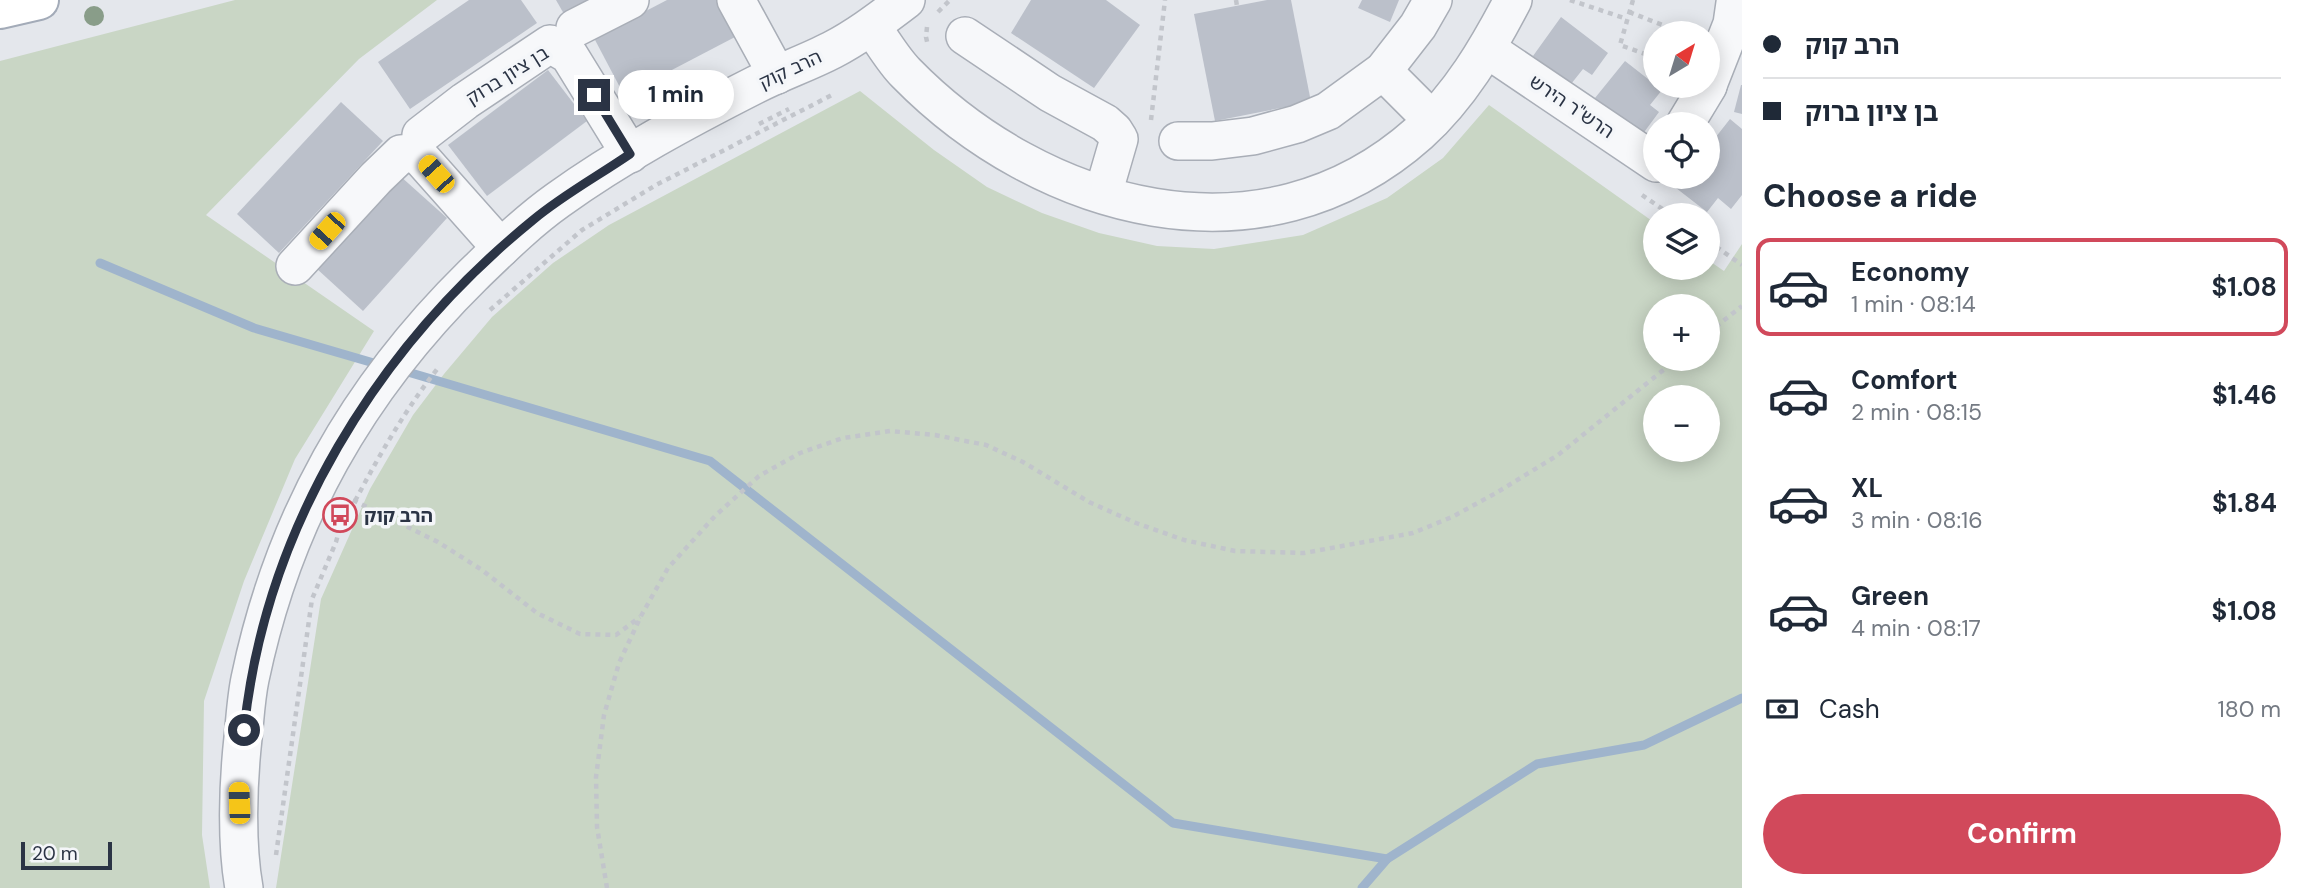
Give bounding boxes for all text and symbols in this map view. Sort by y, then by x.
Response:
north arrow [1643,21,1720,98]
map controls [1643,21,1720,462]
text: הרב קוק [1805,28,1900,62]
street label: בן ציון ברוק [461,40,553,111]
street label: הרב קוק [755,44,826,95]
street label: הרש"ר הירש [1524,69,1619,144]
callout: 1 min [618,70,734,119]
route end [578,79,610,111]
text: 1 min [648,79,704,109]
text: בן ציון ברוק [1805,95,1938,129]
button: locate [1643,112,1720,189]
car [415,151,458,197]
text: Choose a ride [1763,175,1978,217]
button: layers [1643,203,1720,280]
car [306,208,349,254]
text: Economy [1851,255,1969,289]
icon: car [1767,256,1830,319]
text: $1.08 [2212,270,2277,304]
text: 1 min · 08:14 [1851,289,1976,319]
button: + [1643,294,1720,371]
text: Comfort [1851,363,1957,397]
icon: car [1767,364,1830,427]
text: $1.46 [2212,378,2277,412]
button: − [1643,385,1720,462]
text: 2 min · 08:15 [1851,397,1982,427]
text: XL [1851,471,1883,505]
icon: car [1767,472,1830,535]
text: $1.84 [2212,486,2277,520]
bus stop icon: הרב קוק [321,496,359,534]
place label: הרב קוק [364,503,433,528]
text: 3 min · 08:16 [1851,505,1983,535]
text: Green [1851,579,1929,613]
icon: car [1767,580,1830,643]
text: $1.08 [2212,594,2277,628]
text: 4 min · 08:17 [1851,613,1981,643]
icon: cash [1763,690,1801,728]
text: Cash [1819,692,1880,726]
text: 180 m [2217,694,2281,724]
route start [228,714,260,746]
car [228,782,251,824]
button: Confirm [1763,794,2281,874]
scale bar [21,839,112,871]
text: 20 m [32,841,78,866]

